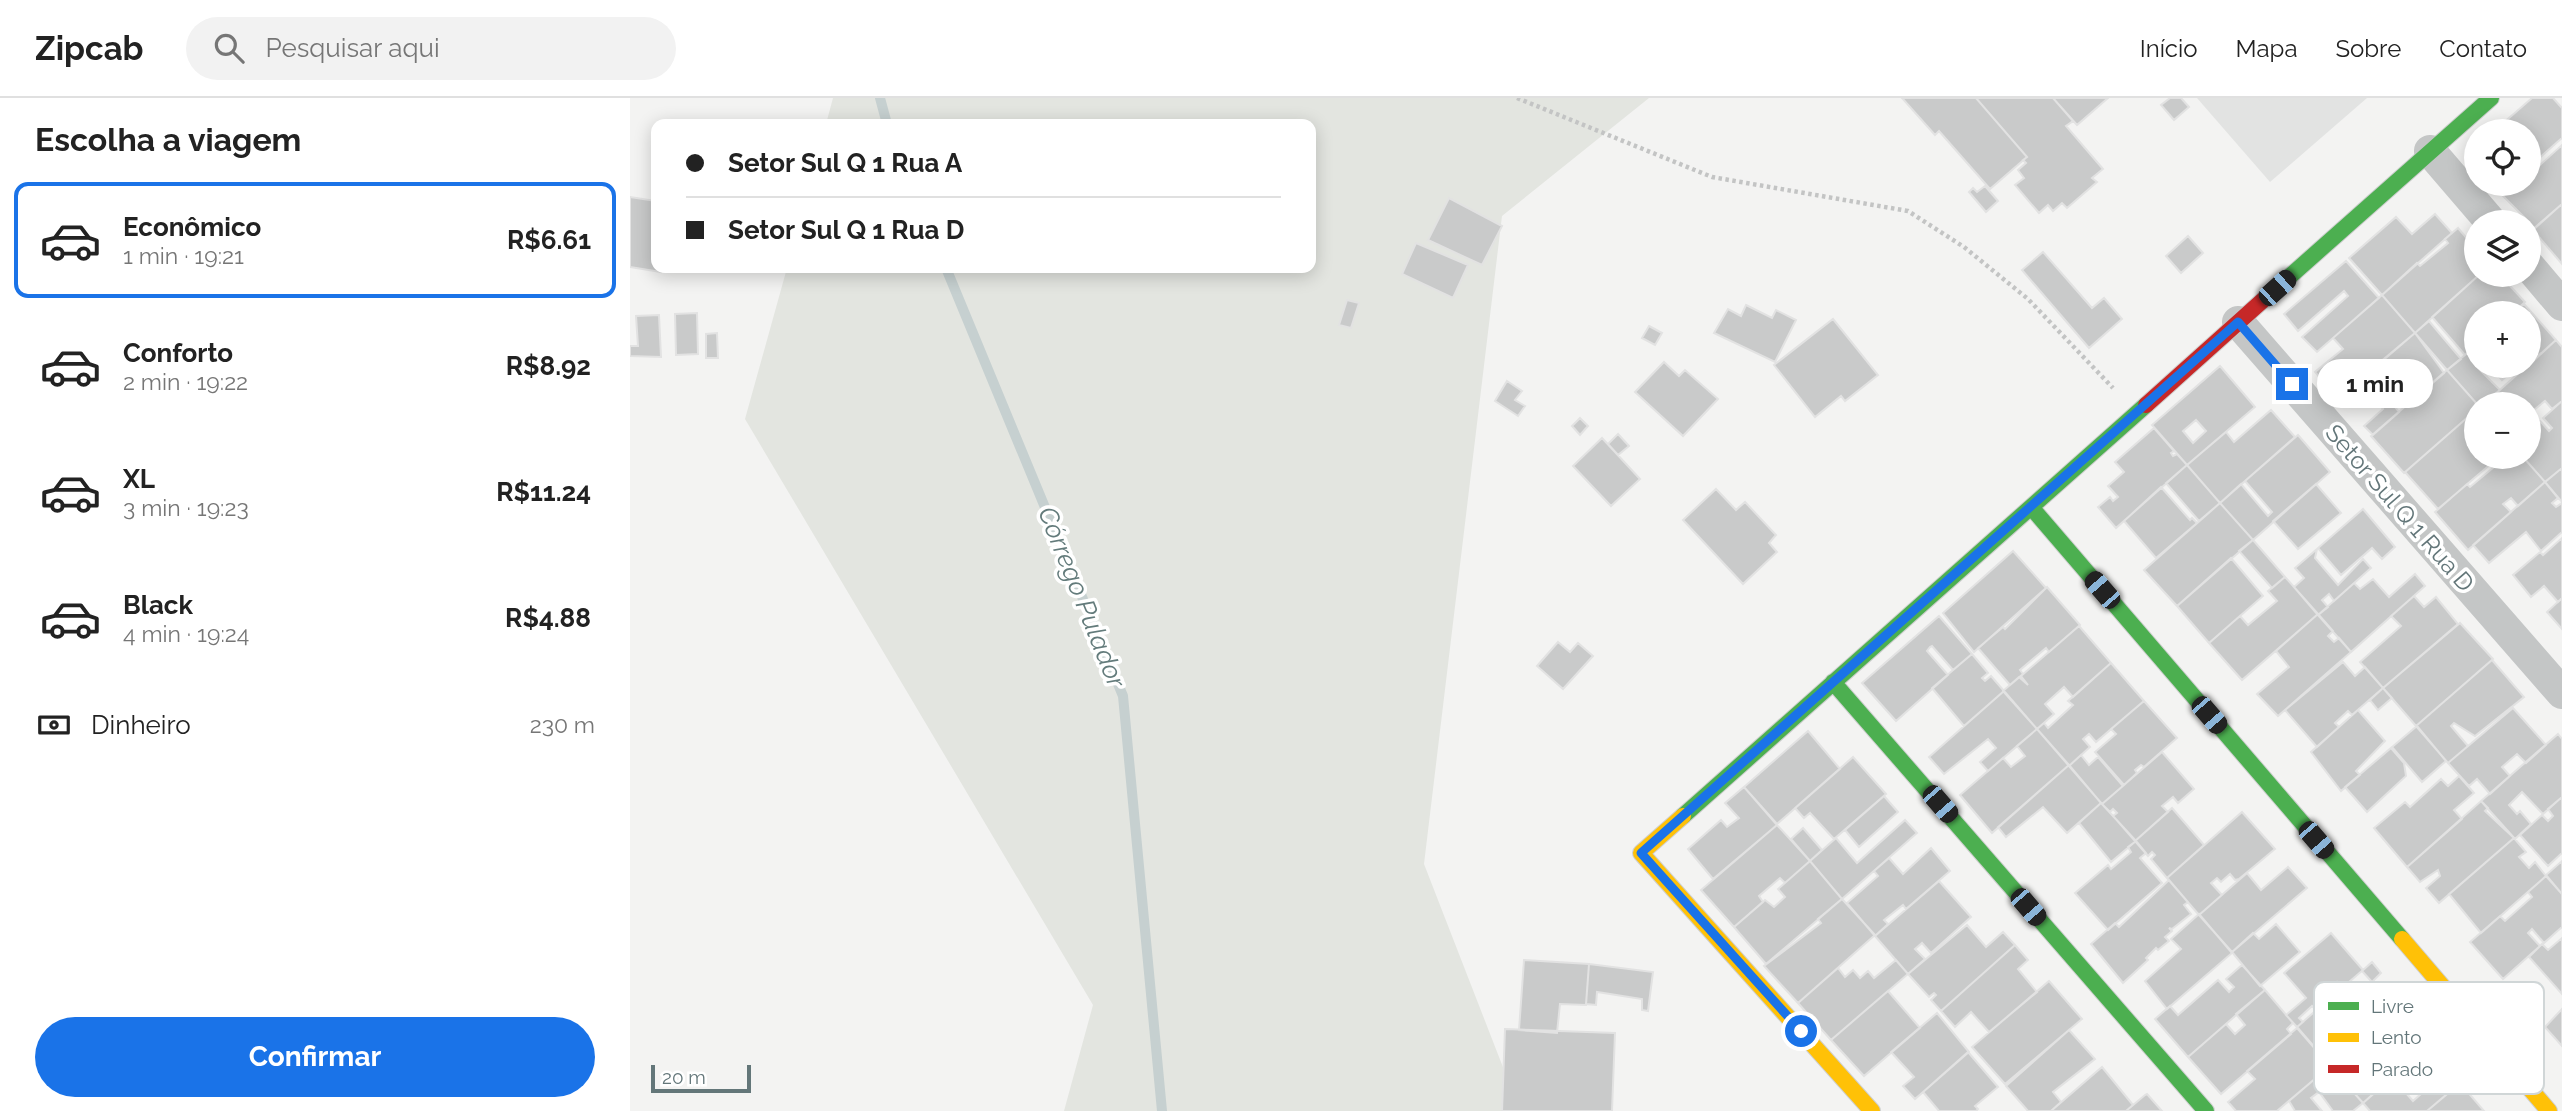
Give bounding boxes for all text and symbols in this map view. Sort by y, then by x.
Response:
search box [186,17,676,80]
text: Zipcab [35,29,144,68]
icon: search [210,29,248,67]
text: Pesquisar aqui [266,33,440,63]
text: Início [2140,34,2198,63]
text: Mapa [2236,34,2297,63]
text: Sobre [2335,34,2401,63]
text: Contato [2439,34,2527,63]
map controls [2464,119,2541,469]
button: locate [2464,119,2541,196]
text: Escolha a viagem [35,121,301,158]
text: Setor Sul Q 1 Rua A [728,148,962,178]
icon: car [39,209,102,272]
button: layers [2464,210,2541,287]
text: Econômico [123,212,261,242]
text: Setor Sul Q 1 Rua D [728,215,964,245]
text: R$6.61 [507,225,591,255]
text: 1 min · 19:21 [123,242,244,269]
car [2255,266,2300,310]
button: + [2464,301,2541,378]
icon: car [39,335,102,398]
text: Conforto [123,338,233,368]
text: R$8.92 [506,351,591,381]
callout: 1 min [2316,360,2432,408]
text: 2 min · 19:22 [123,368,248,395]
route end [2276,368,2308,400]
text: 1 min [2346,370,2404,397]
button: − [2464,392,2541,469]
street label: Setor Sul Q 1 Rua D [2320,418,2480,598]
icon: car [39,461,102,524]
text: XL [123,464,155,494]
text: R$11.24 [496,477,591,507]
text: 3 min · 19:23 [123,494,249,521]
water label: Córrego Pulador [1032,502,1132,693]
car [2081,567,2124,613]
icon: car [39,587,102,650]
text: Black [123,590,193,620]
text: R$4.88 [505,603,591,633]
text: 4 min · 19:24 [123,620,249,647]
car [2188,692,2231,738]
icon: cash [35,706,73,744]
text: Dinheiro [91,710,191,740]
text: 230 m [530,711,595,738]
car [1919,781,1962,827]
car [2295,817,2338,863]
car [2007,884,2050,930]
legend [2314,982,2544,1094]
text: Livre [2371,995,2414,1017]
route start [1785,1015,1817,1047]
button: Confirmar [35,1017,595,1097]
text: Lento [2371,1026,2422,1048]
text: Parado [2371,1058,2433,1080]
scale bar [651,1062,751,1094]
text: 20 m [662,1066,706,1088]

